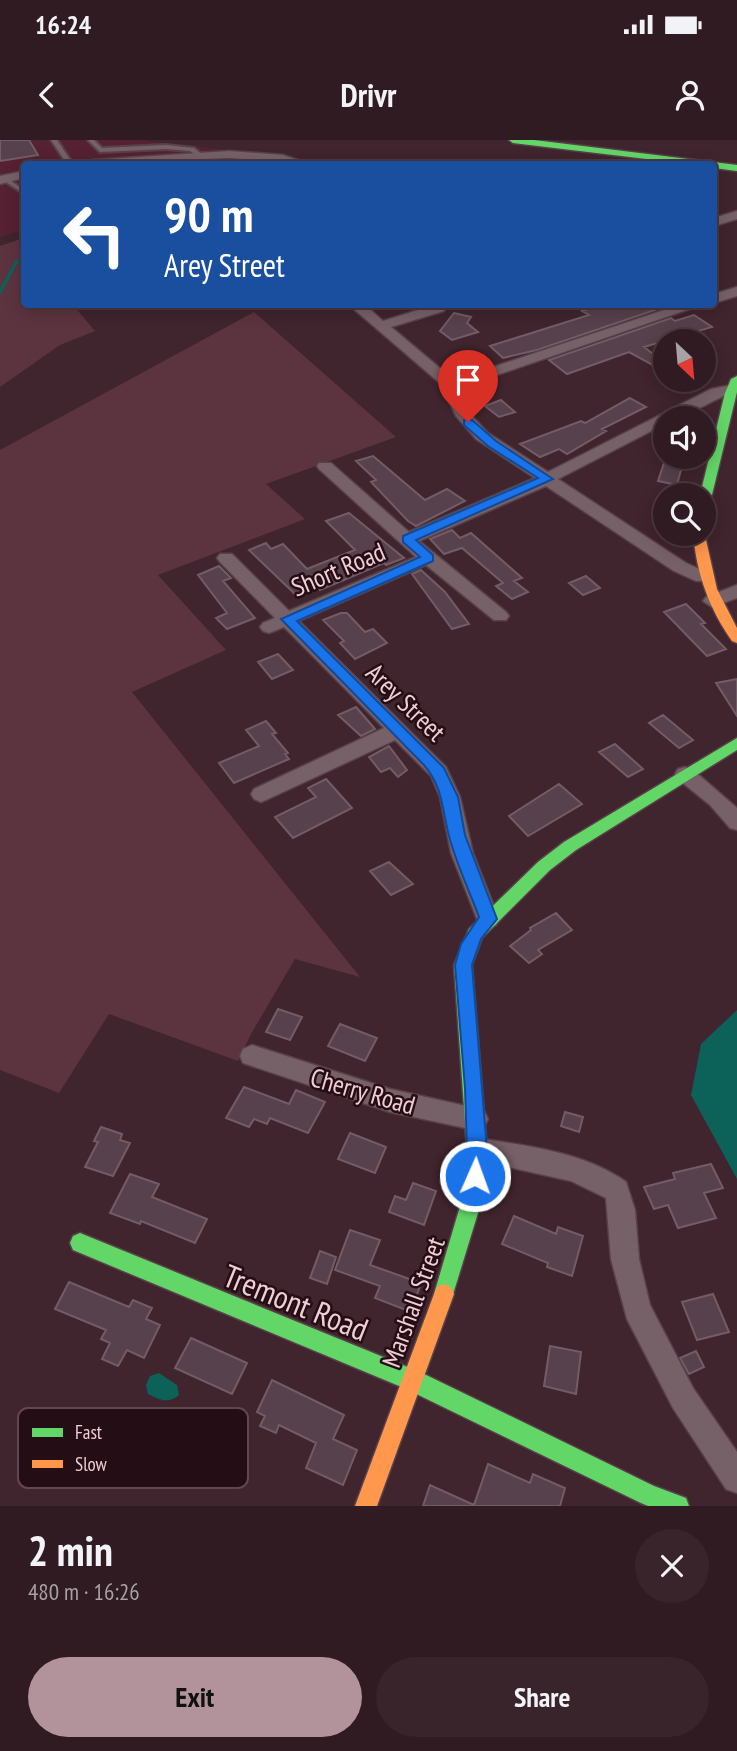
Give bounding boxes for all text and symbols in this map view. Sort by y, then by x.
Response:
text: 16:24 [35,8,91,41]
text: Drivr [341,74,396,116]
icon: back [28,76,66,114]
icon: person [671,76,709,114]
text: 90 m [164,182,253,246]
icon: left [49,189,140,280]
text: Arey Street [164,244,285,286]
north arrow [653,329,716,392]
map controls [653,329,716,546]
pin [438,350,498,422]
icon: arrive [449,361,487,399]
button: sound [653,406,716,469]
button: search [653,483,716,546]
street label: Short Road [286,535,390,603]
street label: Arey Street [359,656,453,748]
street label: Cherry Road [307,1060,419,1122]
position arrow [438,1139,512,1213]
street label: Marshall Street [374,1232,452,1372]
street label: Tremont Road [217,1254,375,1350]
legend [18,1408,248,1488]
text: Fast [75,1420,103,1444]
text: Slow [75,1452,108,1476]
text: 2 min [28,1523,113,1578]
button: close [635,1529,709,1603]
text: 480 m · 16:26 [28,1577,140,1606]
button: Exit [28,1657,362,1737]
button: Share [376,1657,709,1737]

